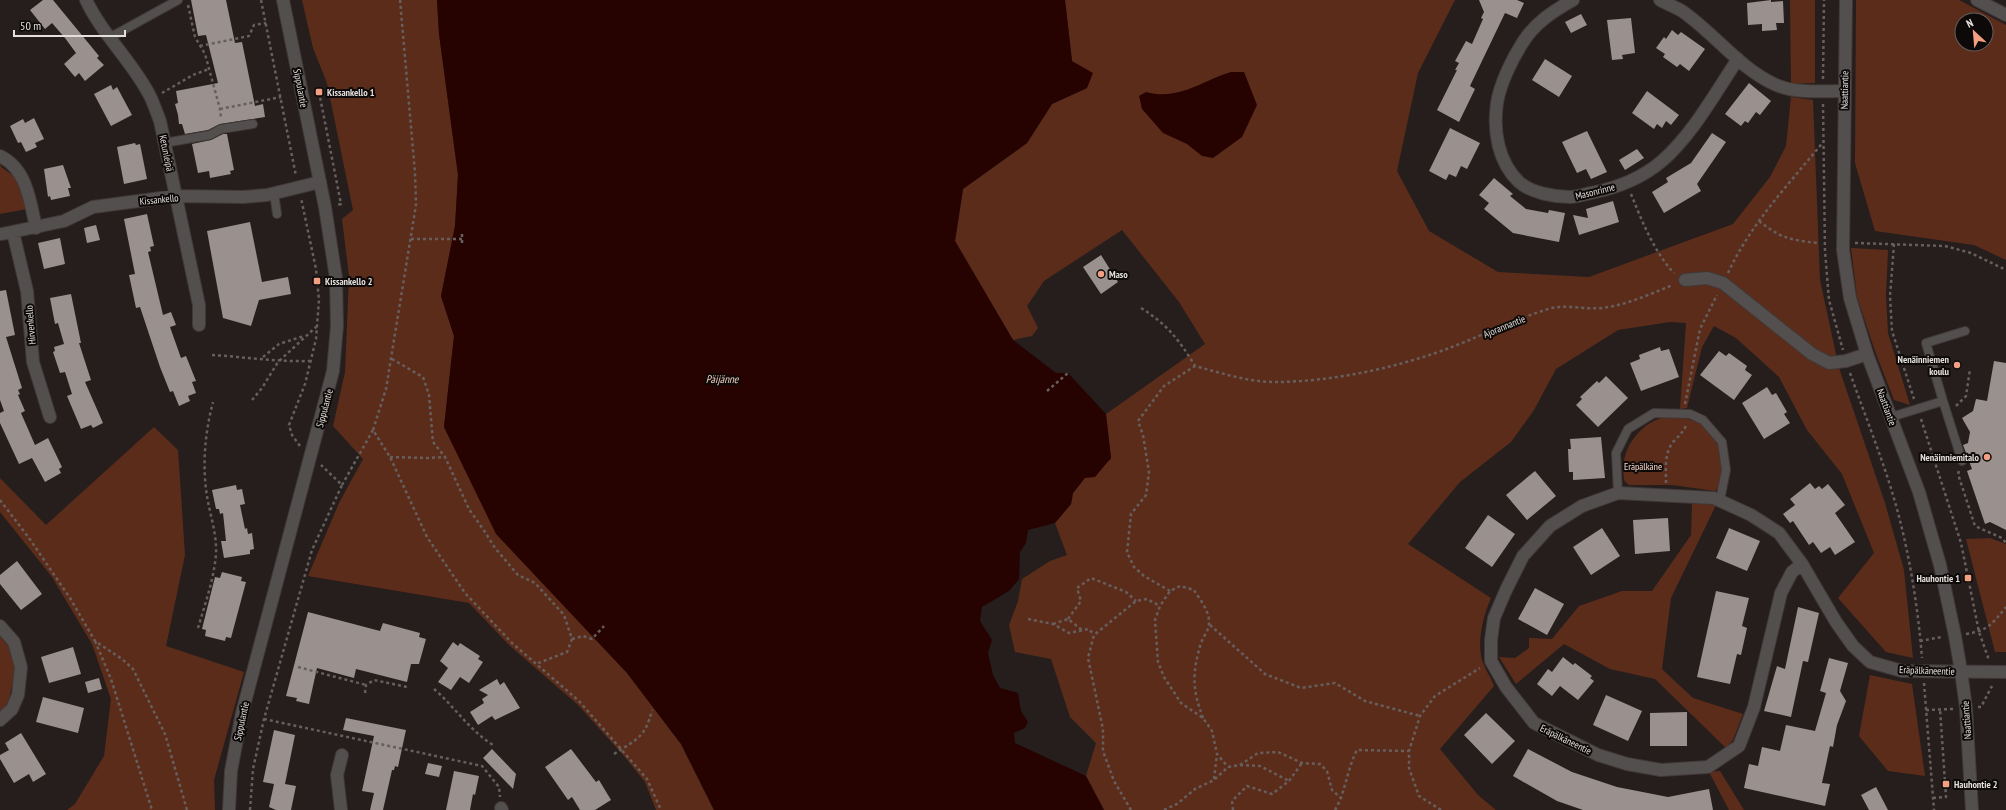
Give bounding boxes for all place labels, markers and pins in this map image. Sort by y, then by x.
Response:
place label: Kissankello 1 [327,86,375,99]
marker: Kissankello 1 [314,87,324,97]
place label: Maso [1109,268,1128,281]
marker: Maso [1096,269,1106,279]
place label: Kissankello 2 [325,275,373,288]
marker: Kissankello 2 [312,276,322,286]
place label: Nenäinniemen koulu [1898,353,1950,378]
marker: Nenäinniemen koulu [1952,360,1962,370]
place label: Nenäinniemitalo [1920,451,1980,464]
marker: Nenäinniemitalo [1982,452,1992,462]
place label: Hauhontie 1 [1916,572,1960,585]
marker: Hauhontie 1 [1963,573,1973,583]
place label: Hauhontie 2 [1954,778,1998,791]
marker: Hauhontie 2 [1941,779,1951,789]

